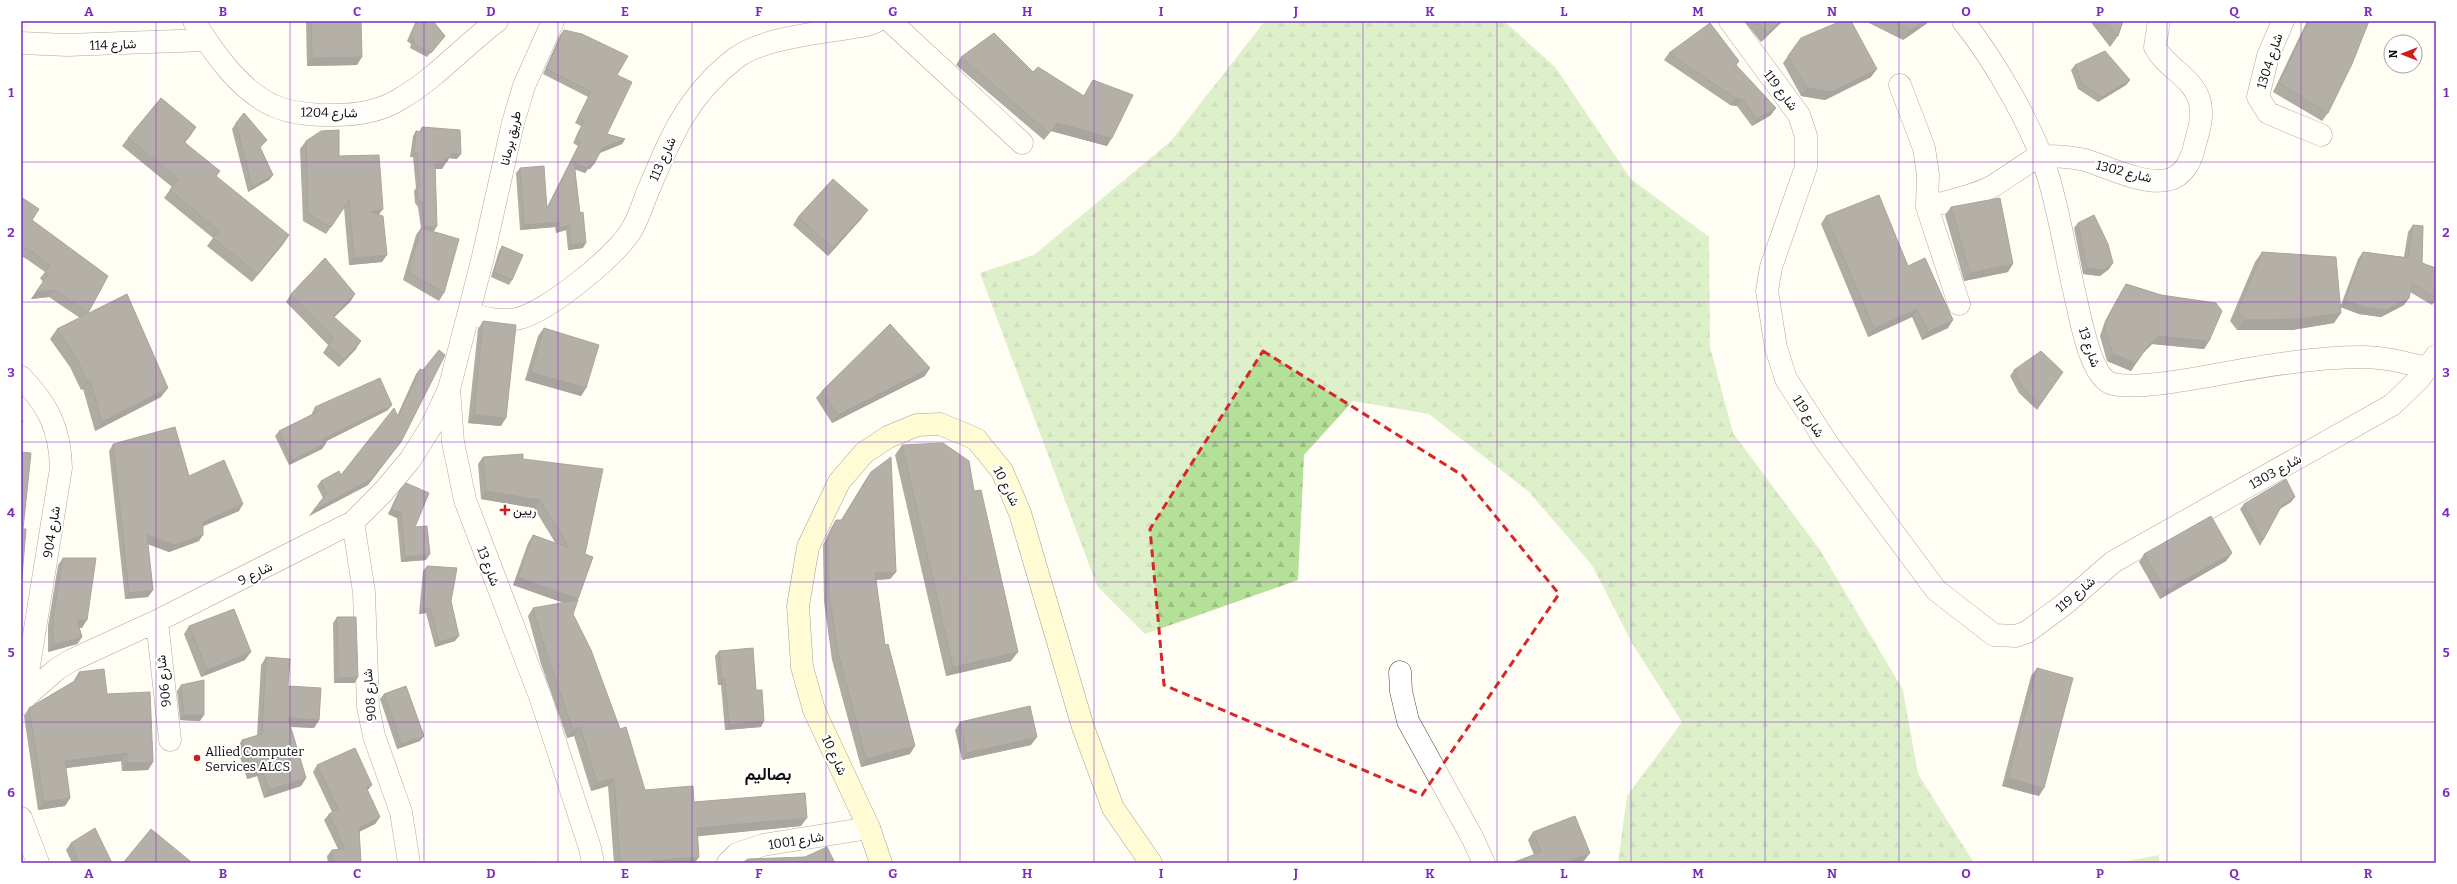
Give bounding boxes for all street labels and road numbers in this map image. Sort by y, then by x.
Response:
street label: شارع 1304 [2253,32,2287,91]
street label: شارع 114 [89,36,137,55]
street label: شارع 119 [1759,67,1801,115]
street label: شارع 1204 [300,105,358,122]
street label: طريق برمانا [497,109,525,167]
street label: شارع 113 [646,135,681,184]
street label: شارع 1302 [2094,157,2153,188]
street label: شارع 13 [2074,325,2103,370]
street label: شارع 119 [1788,392,1827,441]
street label: شارع 1303 [2247,451,2305,494]
street label: شارع 10 [988,464,1023,509]
street label: شارع 904 [40,505,65,559]
street label: شارع 13 [472,544,503,589]
street label: شارع 9 [236,559,276,590]
street label: شارع 119 [2053,574,2099,617]
street label: شارع 906 [153,654,176,708]
street label: شارع 908 [360,668,381,722]
street label: شارع 10 [817,733,850,778]
street label: شارع 1001 [767,829,825,854]

